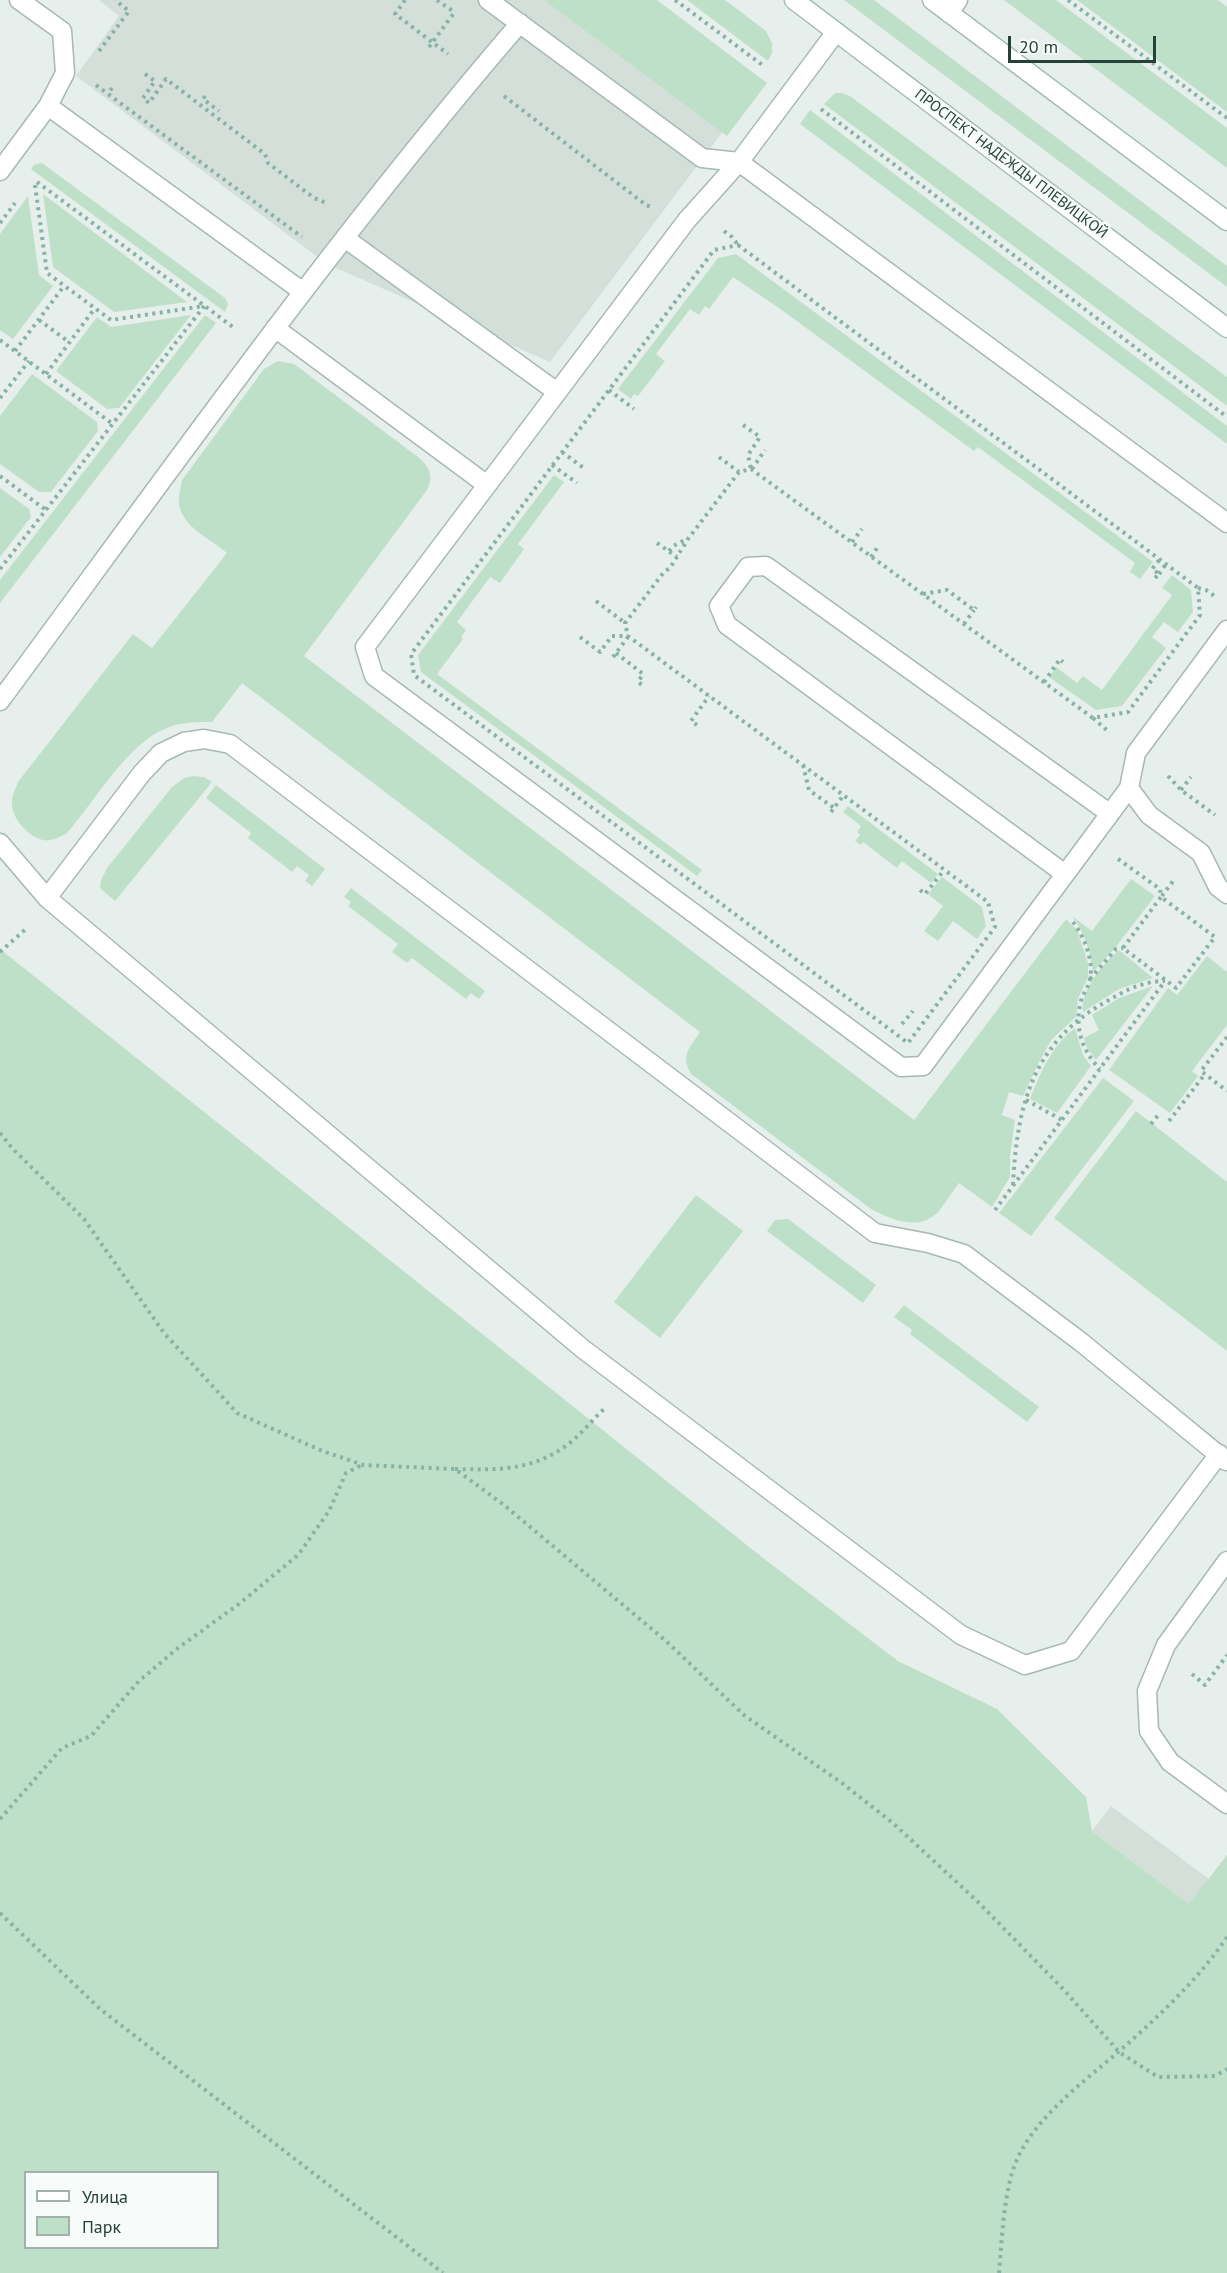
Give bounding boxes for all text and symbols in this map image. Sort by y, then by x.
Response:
scale bar [1011,24,1160,62]
text: 20 m [1019,35,1058,58]
street label: ПРОСПЕКТ НАДЕЖДЫ ПЛЕВИЦКОЙ [911,86,1111,242]
legend [24,2171,219,2249]
text: Улица [82,2185,128,2208]
text: Парк [82,2215,121,2238]

